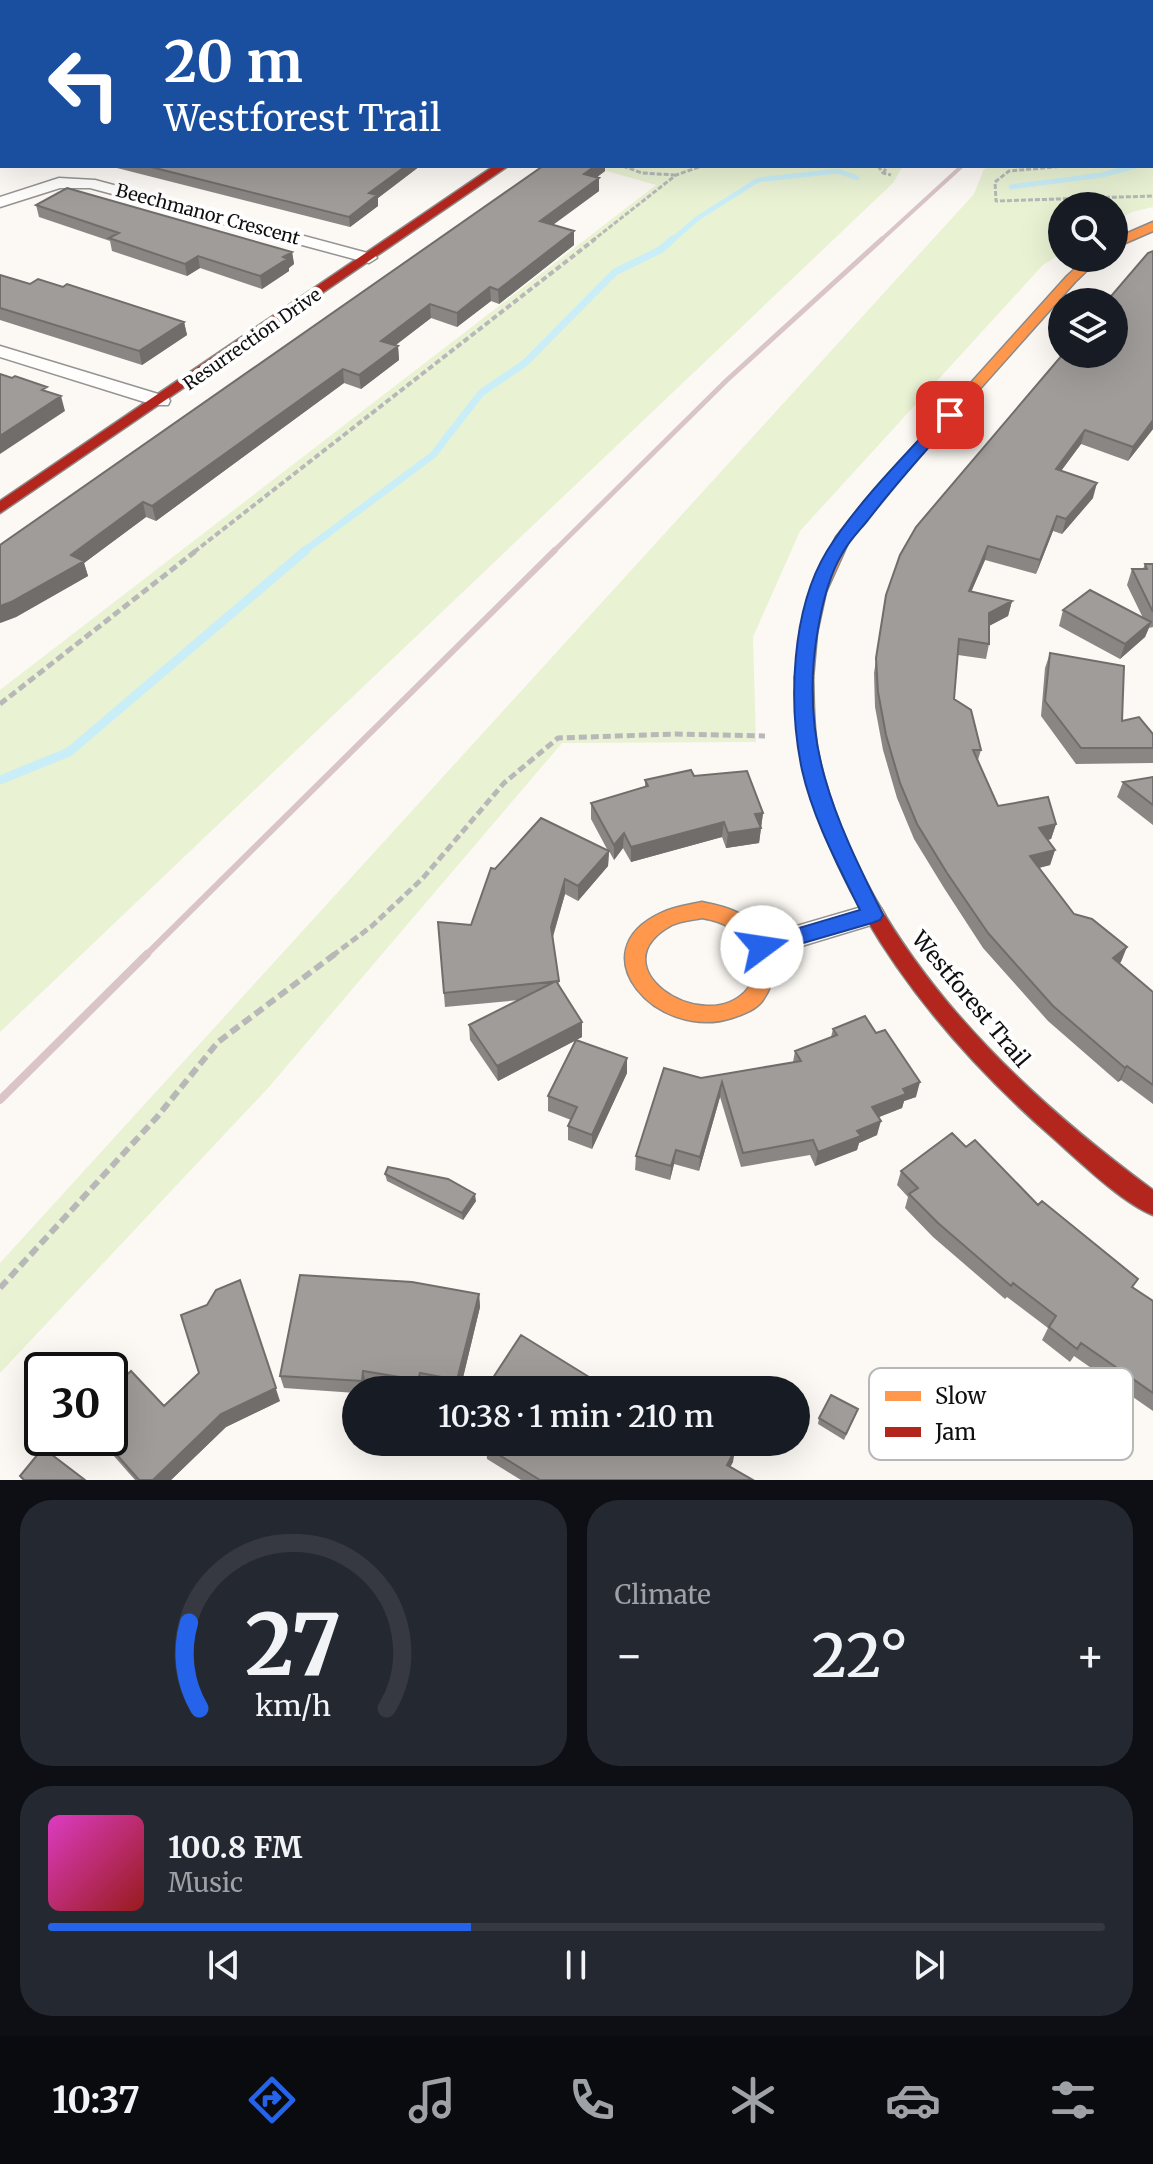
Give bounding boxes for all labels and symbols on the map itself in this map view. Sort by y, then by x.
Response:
street label: Beechmanor Crescent [114,178,302,250]
street label: Resurrection Drive [179,283,325,395]
pin [916,381,984,449]
position arrow [720,905,804,989]
street label: Westforest Trail [905,924,1036,1073]
speed limit sign: 30 [24,1352,128,1456]
legend [869,1368,1133,1460]
text: Slow [935,1382,986,1410]
text: Jam [934,1418,976,1446]

